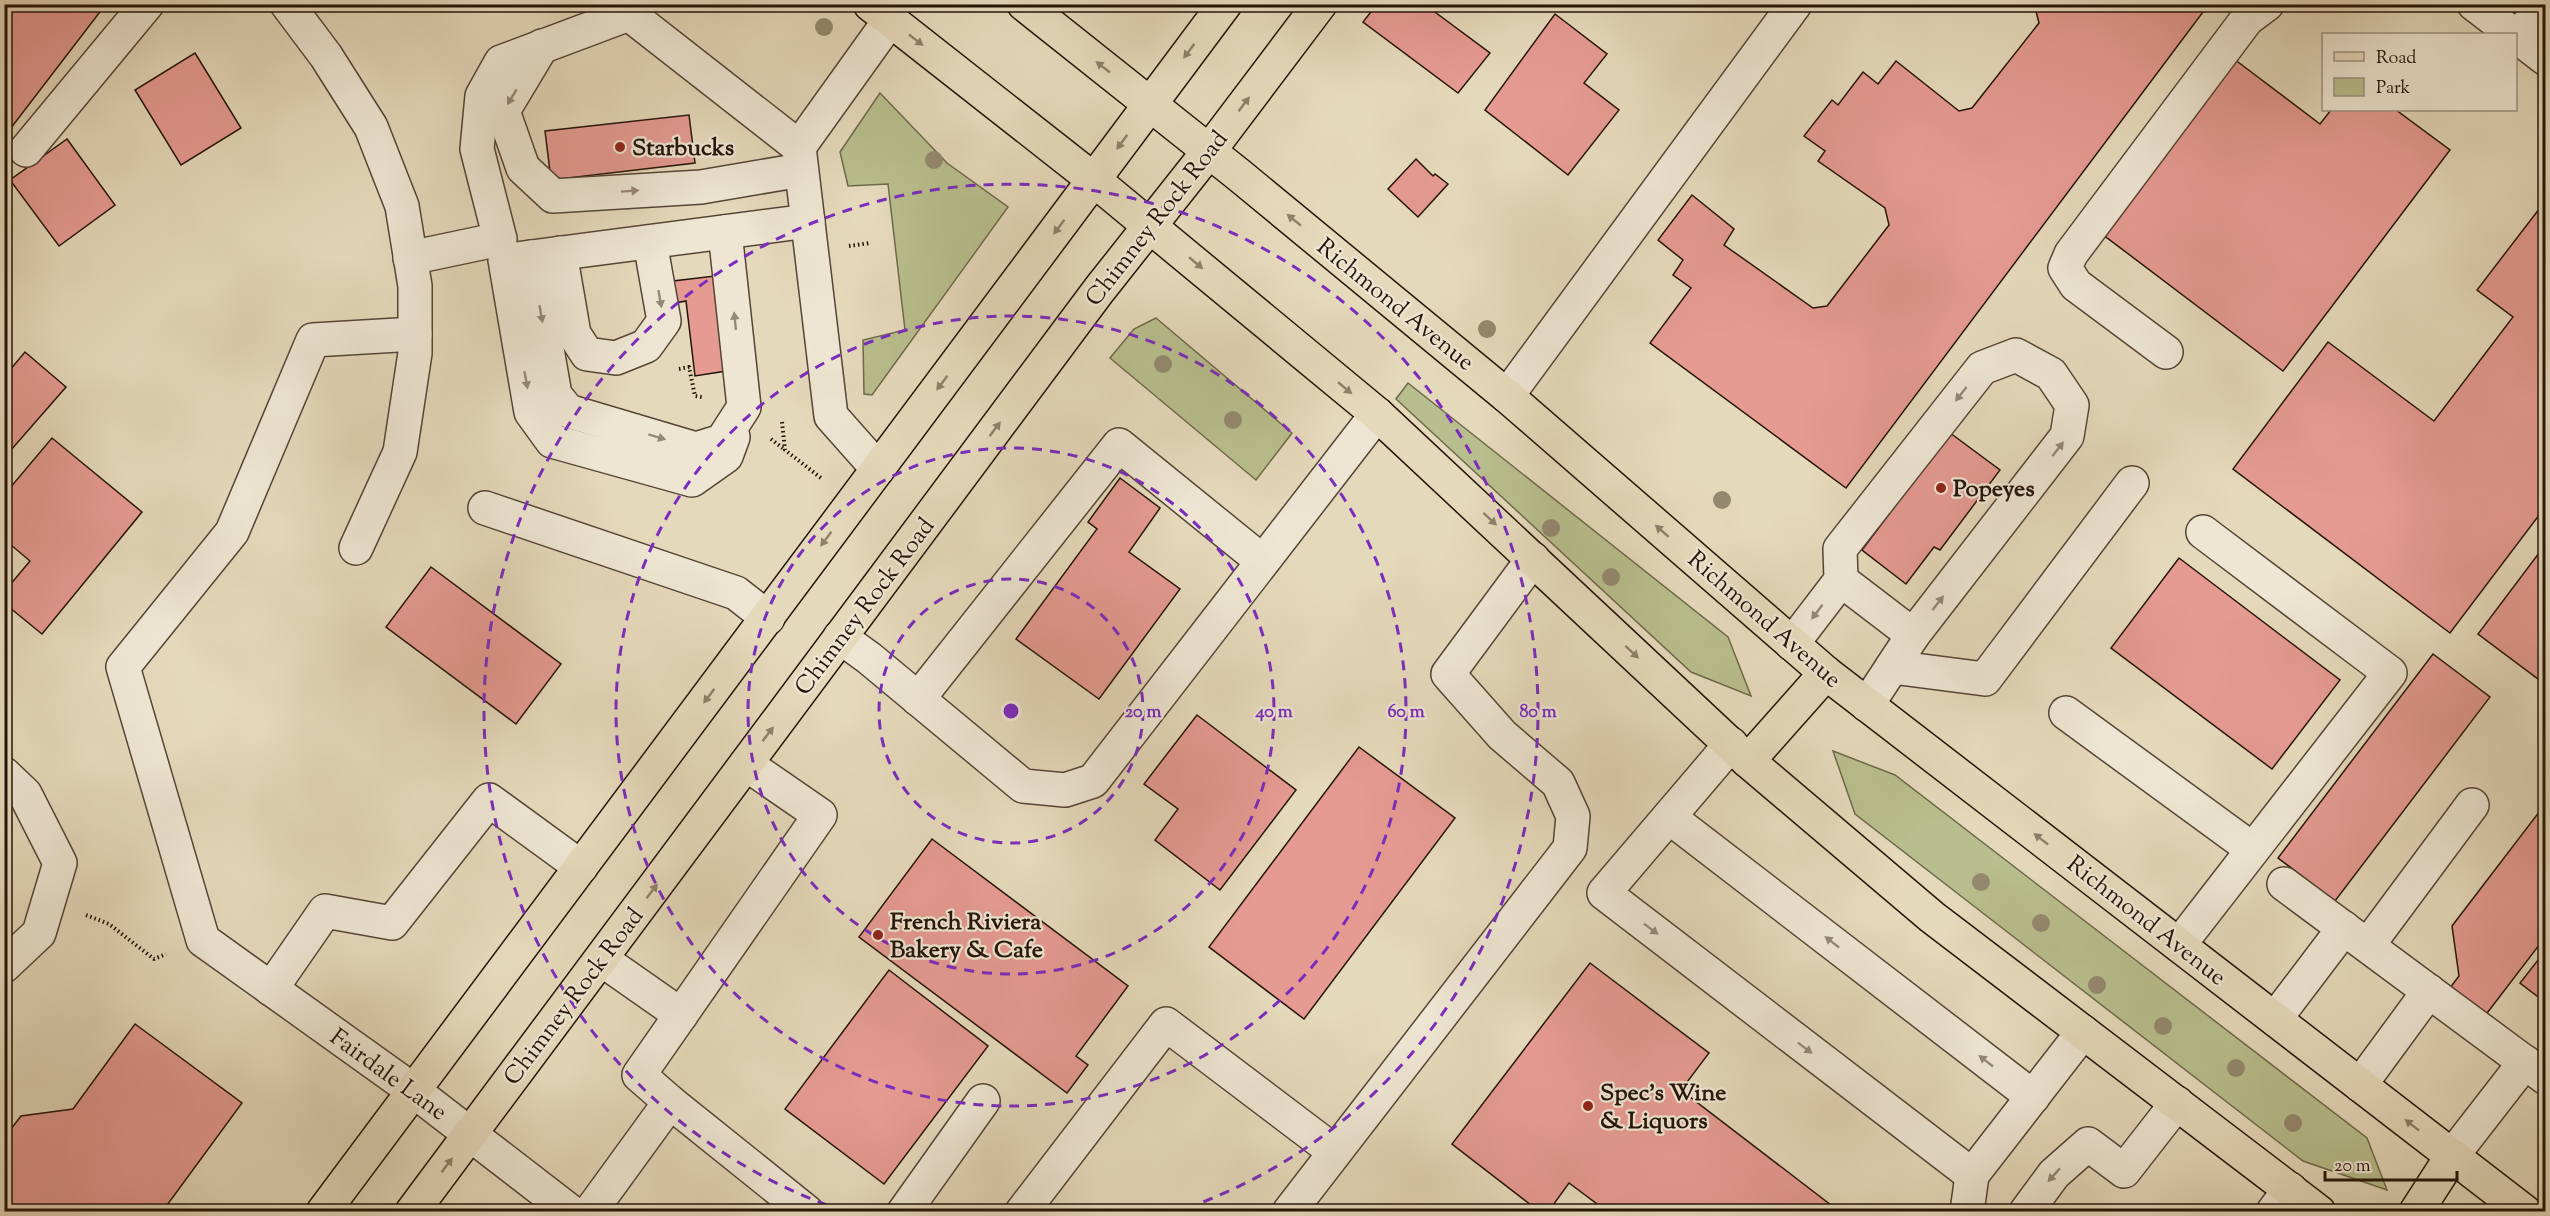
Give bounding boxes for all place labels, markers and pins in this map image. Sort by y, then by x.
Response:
place label: Starbucks [632,132,734,166]
marker: Starbucks [613,140,627,154]
place label: Popeyes [1953,473,2035,507]
marker: Popeyes [1934,481,1948,495]
centre of rings [1001,701,1021,721]
place label: French Riviera Bakery & Cafe [890,906,1043,968]
marker: French Riviera Bakery & Cafe [871,928,885,942]
place label: Spec's Wine & Liquors [1600,1077,1726,1139]
marker: Spec's Wine & Liquors [1581,1099,1595,1113]

